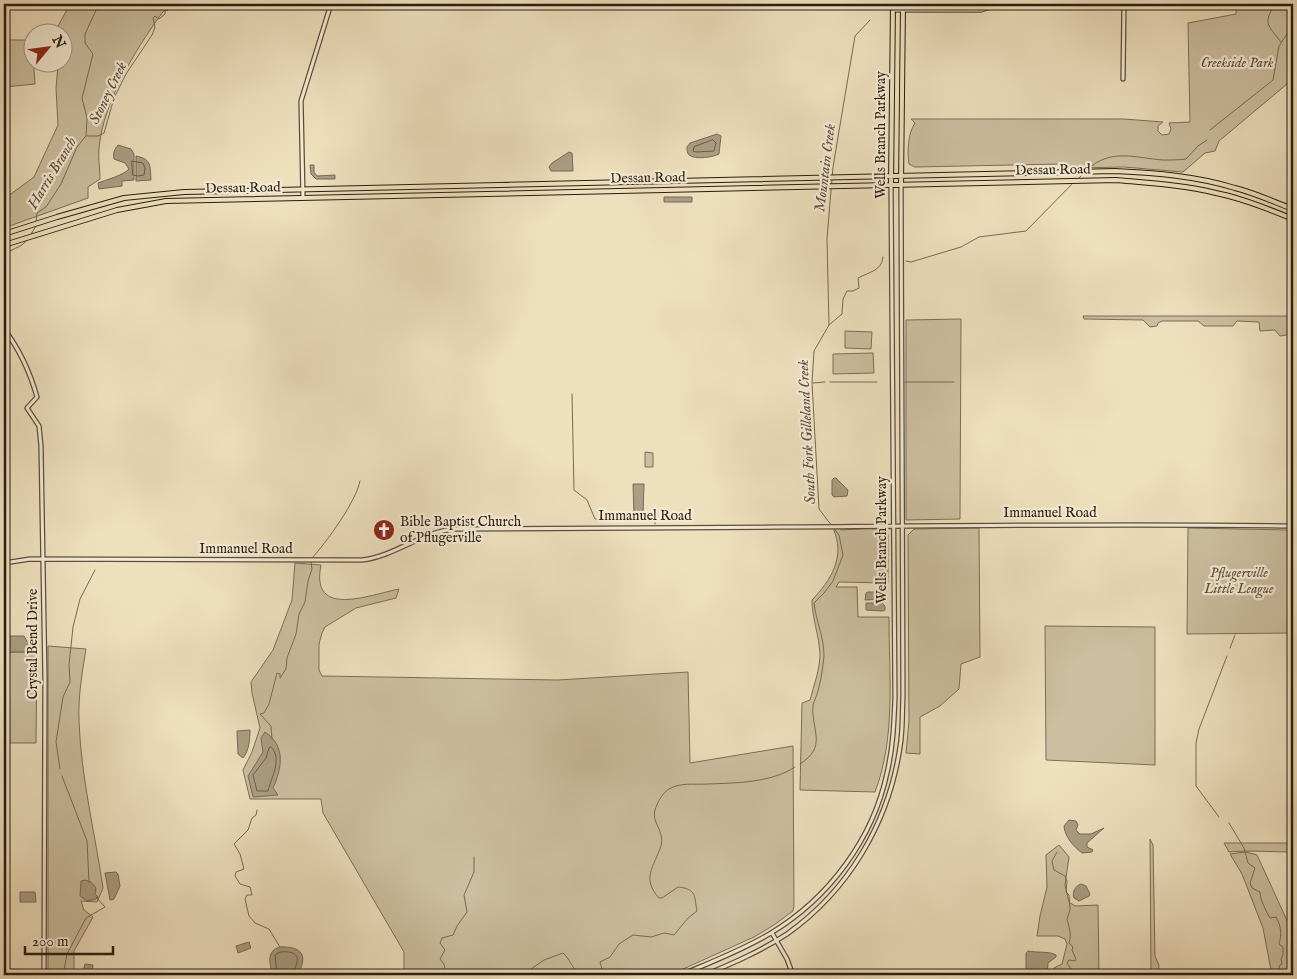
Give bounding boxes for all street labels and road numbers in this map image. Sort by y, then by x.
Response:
street label: Wells Branch Parkway [872,71,890,199]
street label: Dessau Road [1015,160,1091,180]
street label: Dessau Road [610,168,686,188]
street label: Dessau Road [205,178,281,198]
street label: Wells Branch Parkway [873,476,891,604]
street label: Immanuel Road [1003,504,1097,522]
street label: Immanuel Road [598,507,692,525]
street label: Immanuel Road [199,540,293,558]
street label: Crystal Bend Drive [24,588,42,699]

